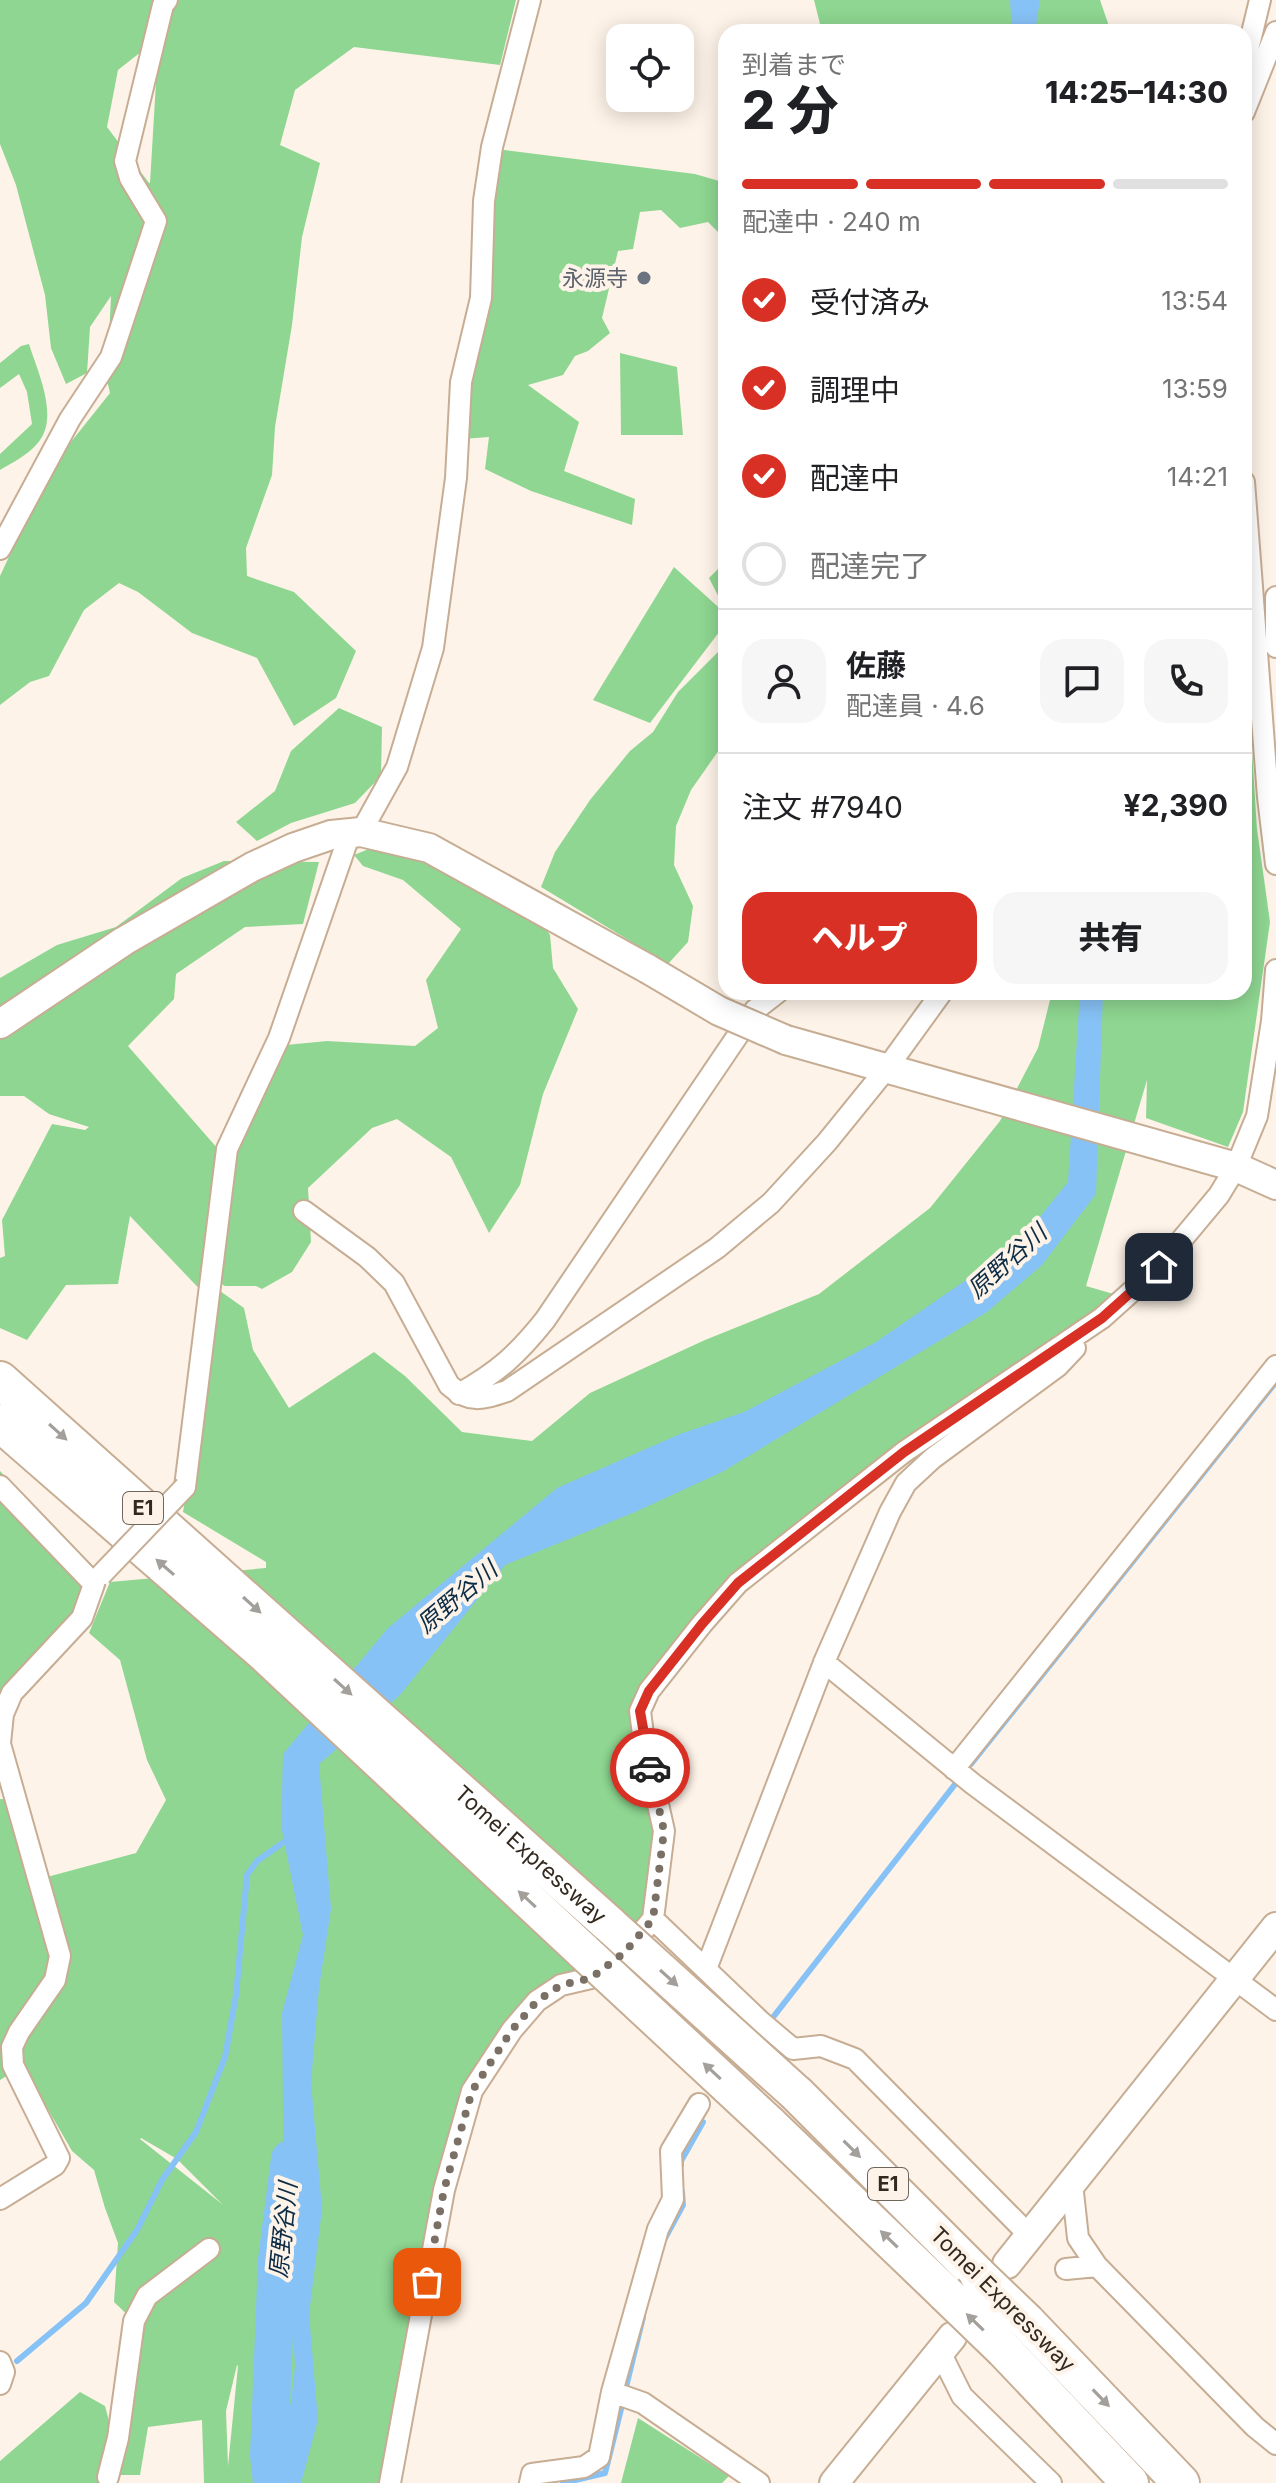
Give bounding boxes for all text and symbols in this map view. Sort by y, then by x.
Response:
map controls [606,24,694,112]
button: locate [606,24,694,112]
text: 到着まで [742,49,846,80]
text: 14:25–14:30 [1045,74,1228,110]
text: 2 分 [742,79,839,142]
text: 配達中 · 240 m [742,206,921,237]
place label: 永源寺 [562,265,628,291]
marker: 永源寺 [635,269,653,287]
icon: check [742,278,786,322]
text: 受付済み [810,284,930,320]
text: 13:54 [1161,285,1228,316]
icon: check [742,366,786,410]
text: 調理中 [810,372,900,408]
text: 13:59 [1162,373,1228,404]
icon: check [742,454,786,498]
text: 配達中 [810,460,900,496]
text: 14:21 [1167,461,1228,492]
text: 配達完了 [810,548,930,584]
button: person [742,639,826,723]
button: chat [1040,639,1124,723]
button: phone [1144,639,1228,723]
text: 佐藤 [846,647,906,683]
text: 配達員 · 4.6 [846,690,985,721]
text: ¥2,390 [1124,787,1228,823]
text: 注文 #7940 [742,789,903,825]
button: ヘルプ [742,892,977,984]
button: 共有 [993,892,1228,984]
water label: 原野谷川 [962,1216,1055,1304]
pin [1125,1233,1193,1301]
icon: home [1137,1245,1181,1289]
one-way arrow [49,1423,68,1441]
road number: E1 [123,1492,163,1524]
water label: 原野谷川 [411,1553,505,1639]
one-way arrow [155,1559,175,1576]
one-way arrow [243,1596,262,1614]
one-way arrow [333,1678,353,1695]
courier [610,1728,690,1808]
icon: car [628,1746,672,1790]
street label: Tomei Expressway [450,1780,612,1929]
one-way arrow [518,1890,537,1908]
one-way arrow [659,1969,678,1987]
one-way arrow [703,2063,722,2081]
one-way arrow [842,2139,861,2158]
road number: E1 [868,2168,908,2200]
water label: 原野谷川 [264,2178,303,2279]
street label: Tomei Expressway [925,2221,1081,2377]
one-way arrow [880,2230,899,2249]
pin [393,2248,461,2316]
icon: bag [405,2260,449,2304]
one-way arrow [966,2313,985,2331]
one-way arrow [1091,2388,1109,2407]

